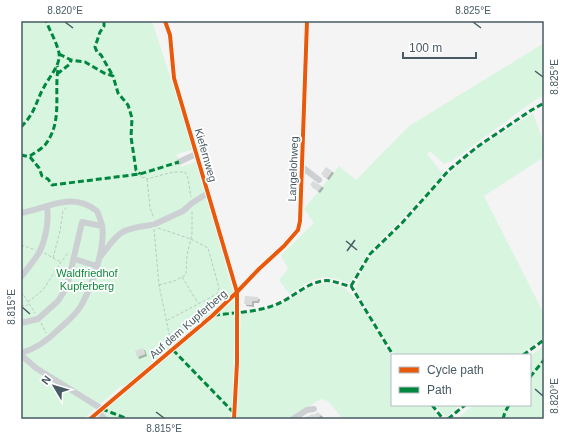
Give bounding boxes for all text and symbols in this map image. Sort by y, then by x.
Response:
text: 8.820°E [47,5,83,16]
text: 8.825°E [455,5,491,16]
scale bar [403,34,476,60]
text: 100 m [409,41,442,55]
text: 8.825°E [549,59,560,95]
street label: Kiefernweg [193,127,219,183]
street label: Langelohweg [286,136,300,202]
park label: Waldfriedhof Kupferberg [56,267,119,292]
street label: Auf dem Kupferberg [147,287,229,361]
text: 8.815°E [6,289,17,325]
legend [391,354,531,406]
text: Cycle path [427,363,484,377]
north arrow [34,366,74,406]
text: N [39,373,53,387]
text: 8.820°E [549,378,560,414]
text: Path [427,383,452,397]
text: 8.815°E [146,423,182,434]

